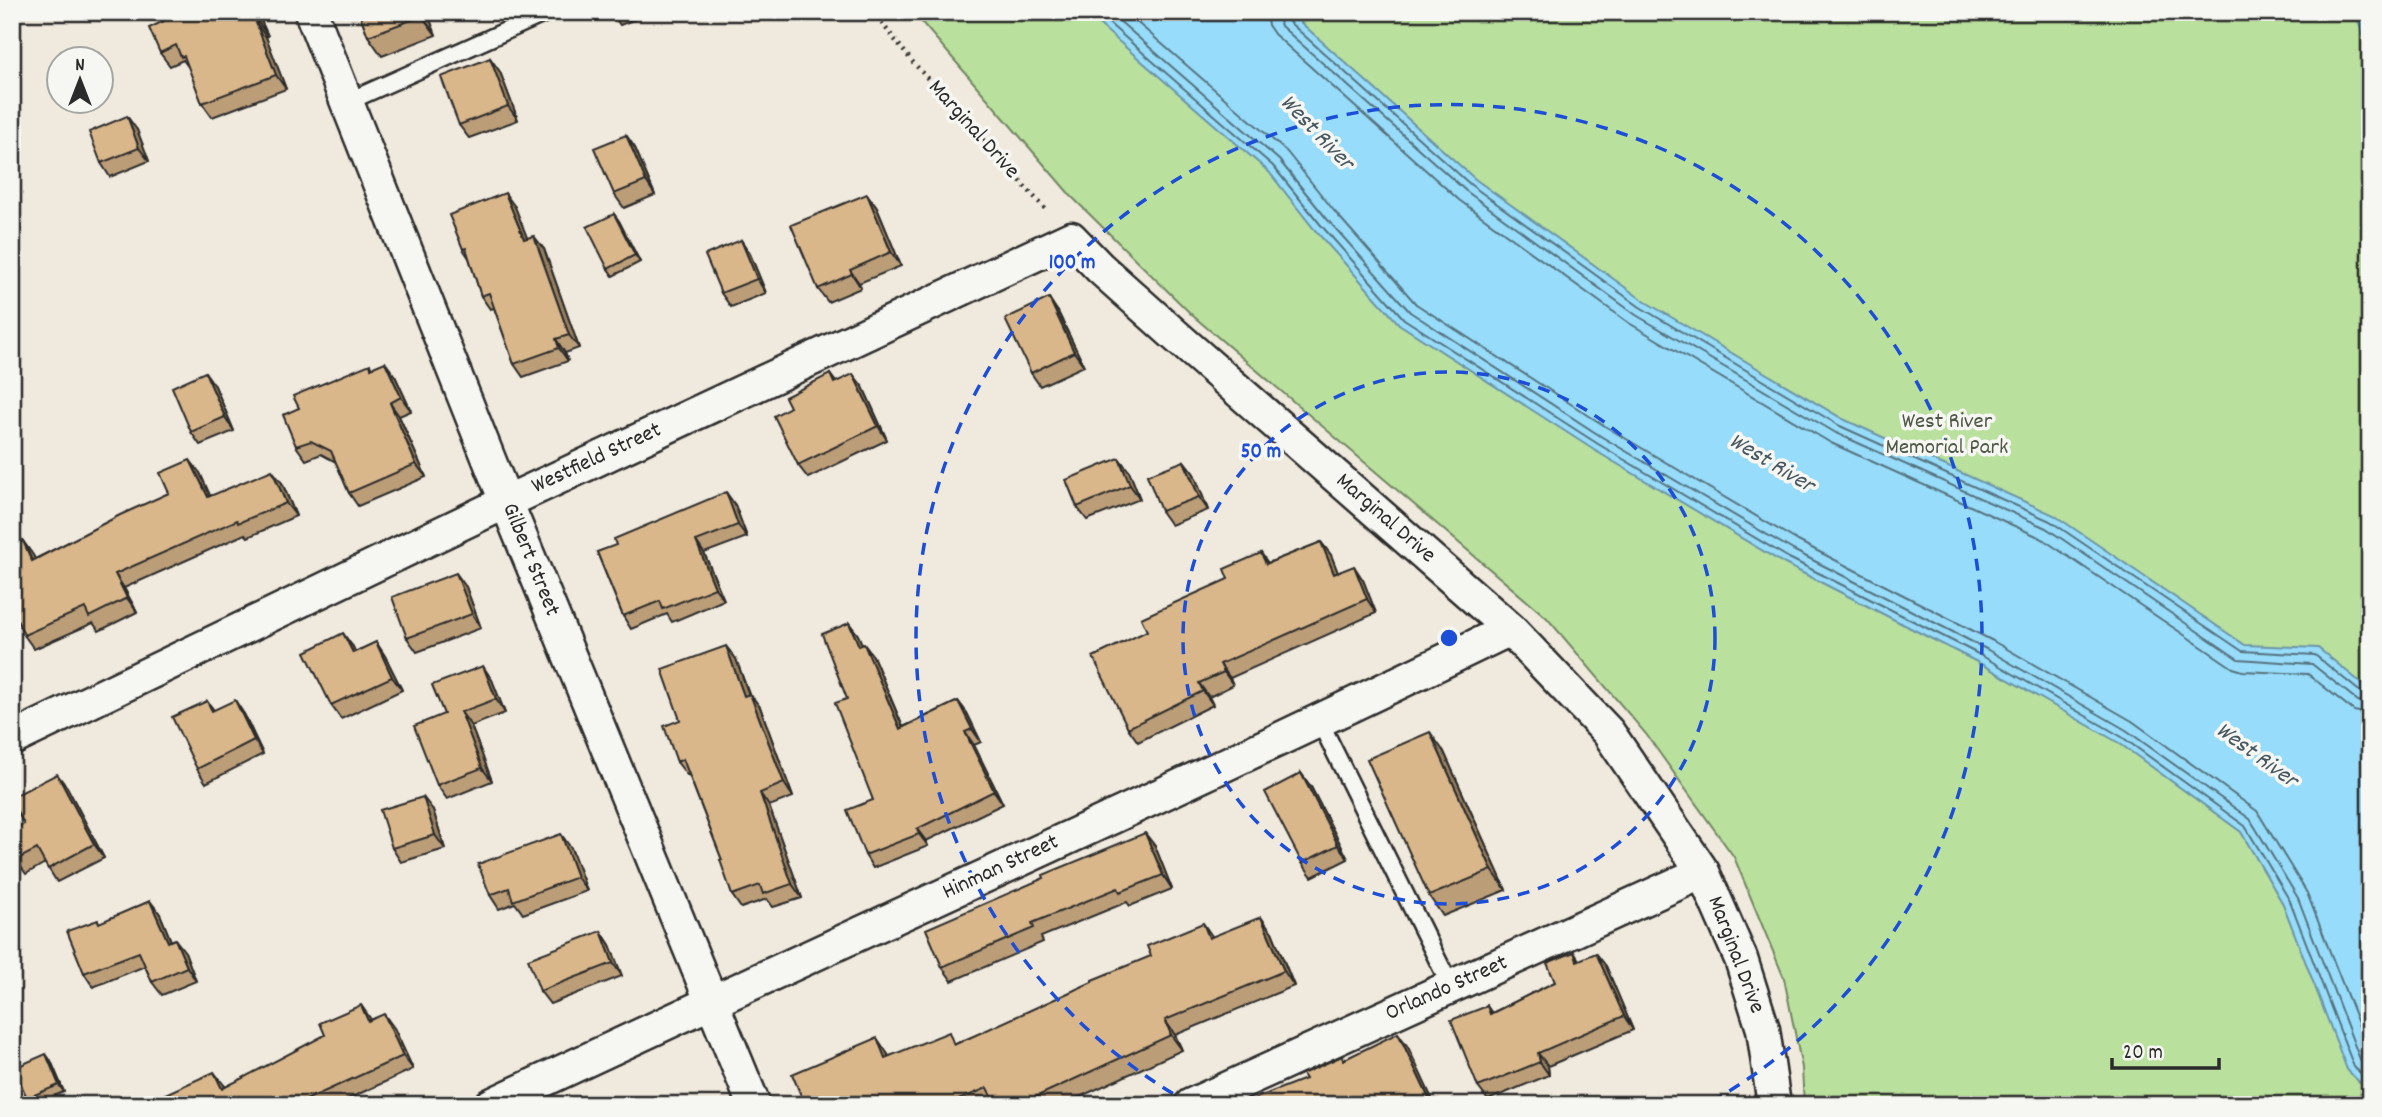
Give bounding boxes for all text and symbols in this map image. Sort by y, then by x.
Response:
north arrow [46,46,116,116]
text: N [75,53,85,80]
street label: Marginal Drive [919,73,1027,187]
water label: West River [1271,87,1363,181]
text: 100 m [1049,249,1095,279]
park label: West River Memorial Park [1885,406,2009,465]
street label: Westfield Street [527,415,667,503]
water label: West River [1722,425,1823,504]
text: 50 m [1241,438,1281,468]
street label: Marginal Drive [1328,466,1442,572]
street label: Gilbert Street [492,498,568,622]
centre of rings [1437,626,1461,650]
water label: West River [2208,715,2307,799]
street label: Hinman Street [937,827,1065,909]
street label: Marginal Drive [1697,891,1773,1019]
street label: Orlando Street [1381,947,1513,1031]
scale bar [2112,1026,2219,1070]
text: 20 m [2123,1039,2163,1069]

